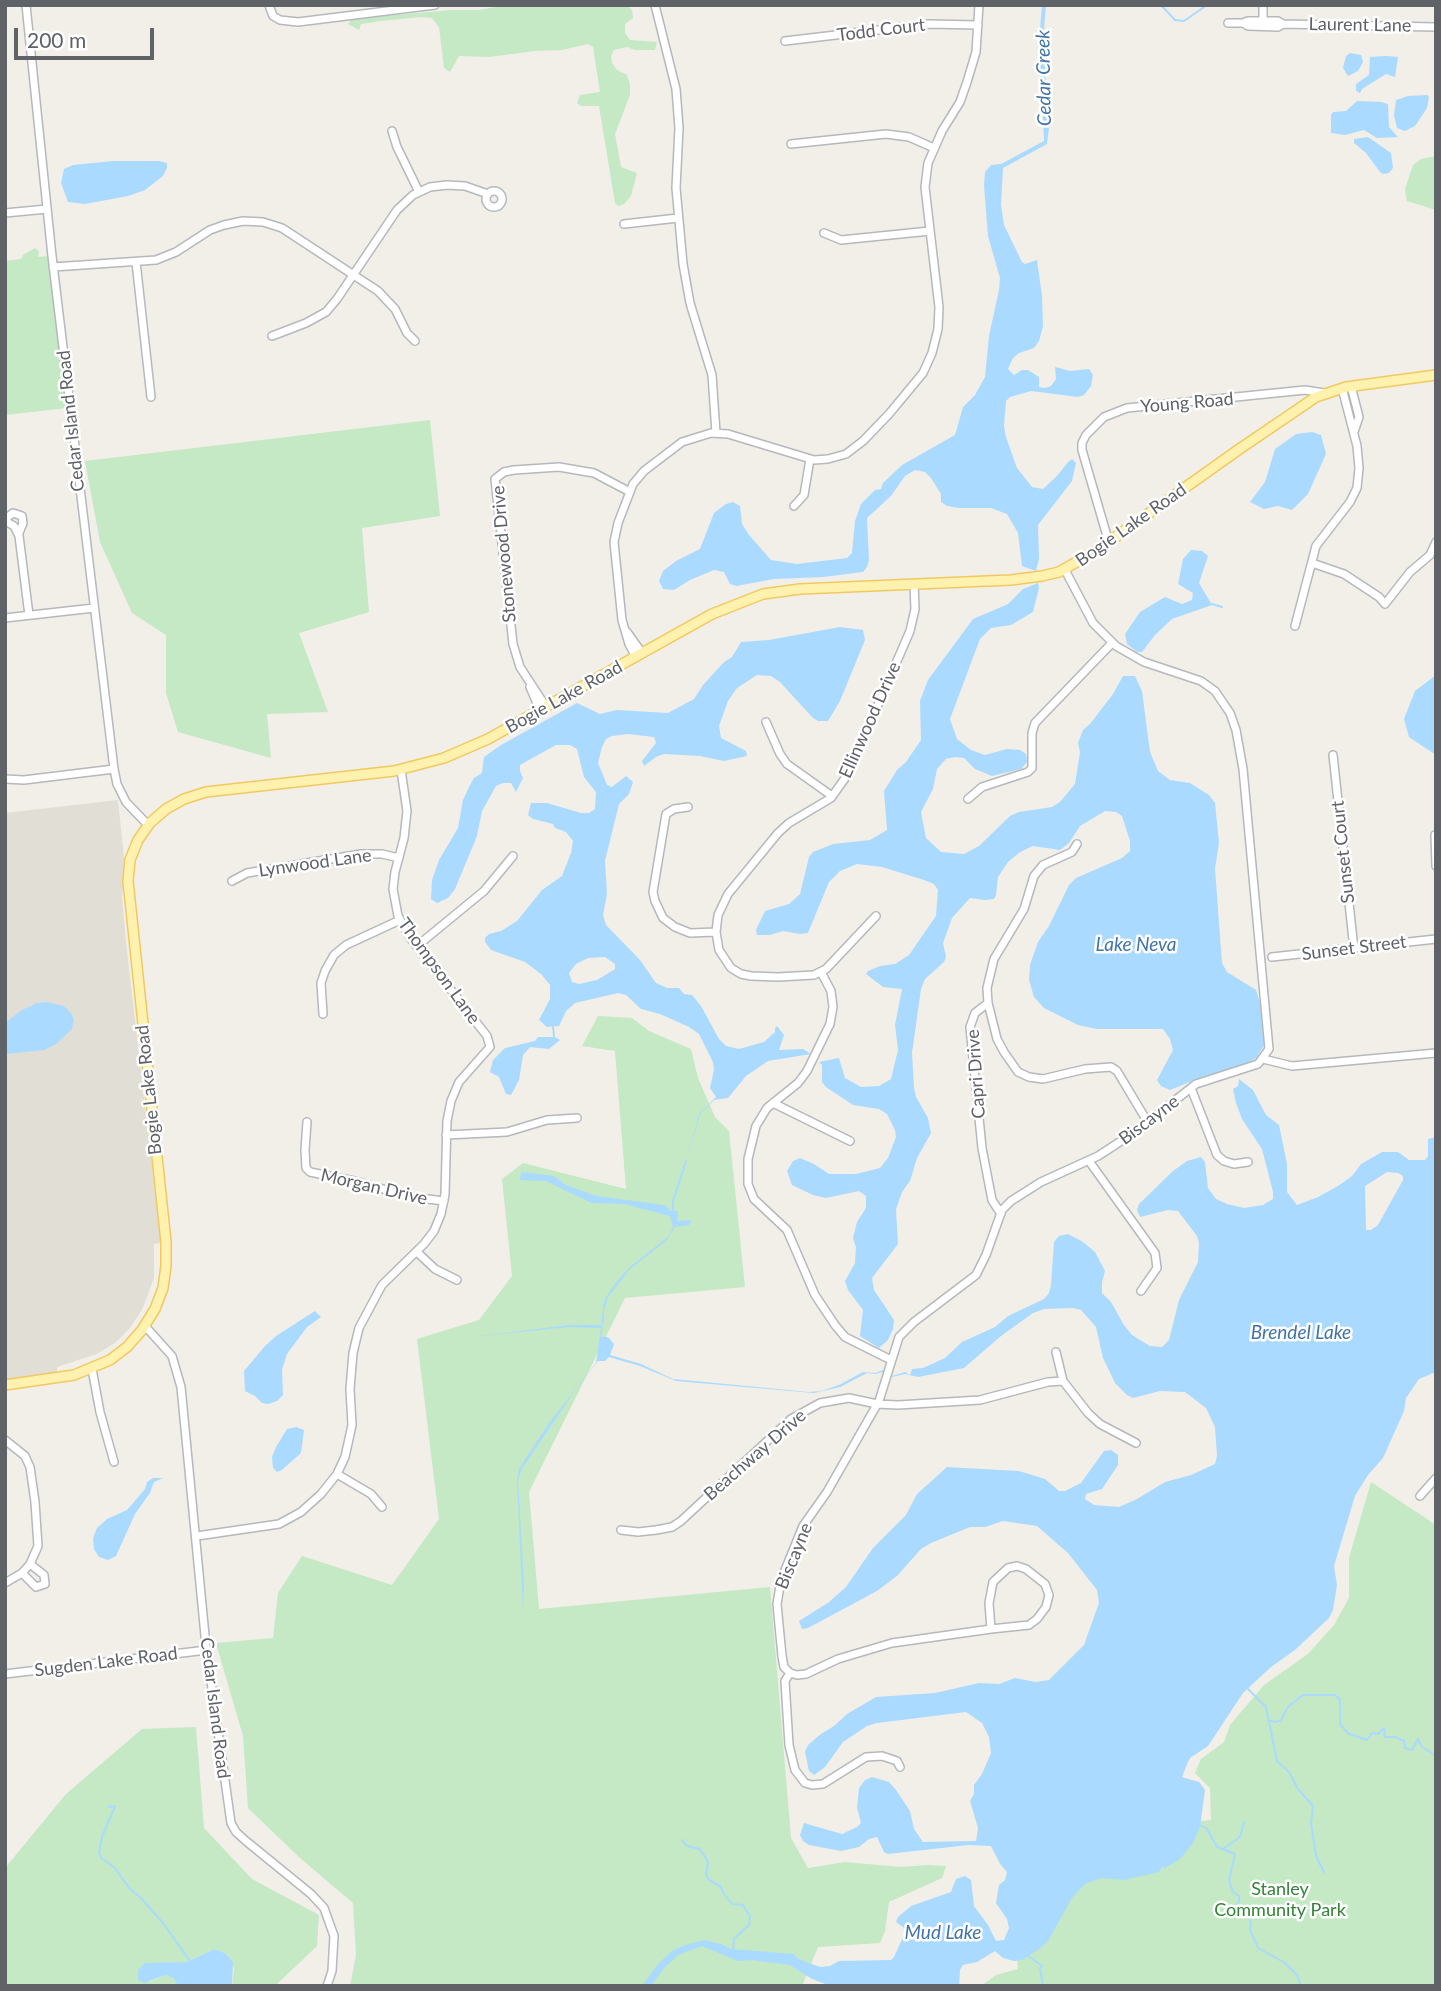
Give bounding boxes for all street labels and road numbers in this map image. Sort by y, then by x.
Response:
street label: Laurent Lane [1309,13,1411,37]
street label: Todd Court [836,14,926,46]
street label: Cedar Island Road [53,349,89,493]
street label: Young Road [1140,388,1234,418]
street label: Bogie Lake Road [1071,479,1191,571]
street label: Stonewood Drive [487,485,521,623]
street label: Bogie Lake Road [502,656,626,738]
street label: Ellinwood Drive [835,658,905,782]
street label: Sunset Court [1327,800,1359,904]
street label: Lynwood Lane [257,844,373,882]
street label: Thompson Lane [393,914,485,1028]
street label: Sunset Street [1300,931,1408,965]
street label: Bogie Lake Road [131,1024,167,1156]
street label: Capri Drive [962,1029,990,1119]
street label: Biscayne [1115,1090,1183,1150]
street label: Morgan Drive [319,1164,429,1210]
street label: Beachway Drive [700,1405,810,1505]
street label: Biscayne [771,1520,817,1592]
street label: Cedar Island Road [196,1636,234,1780]
street label: Sugden Lake Road [33,1643,179,1681]

